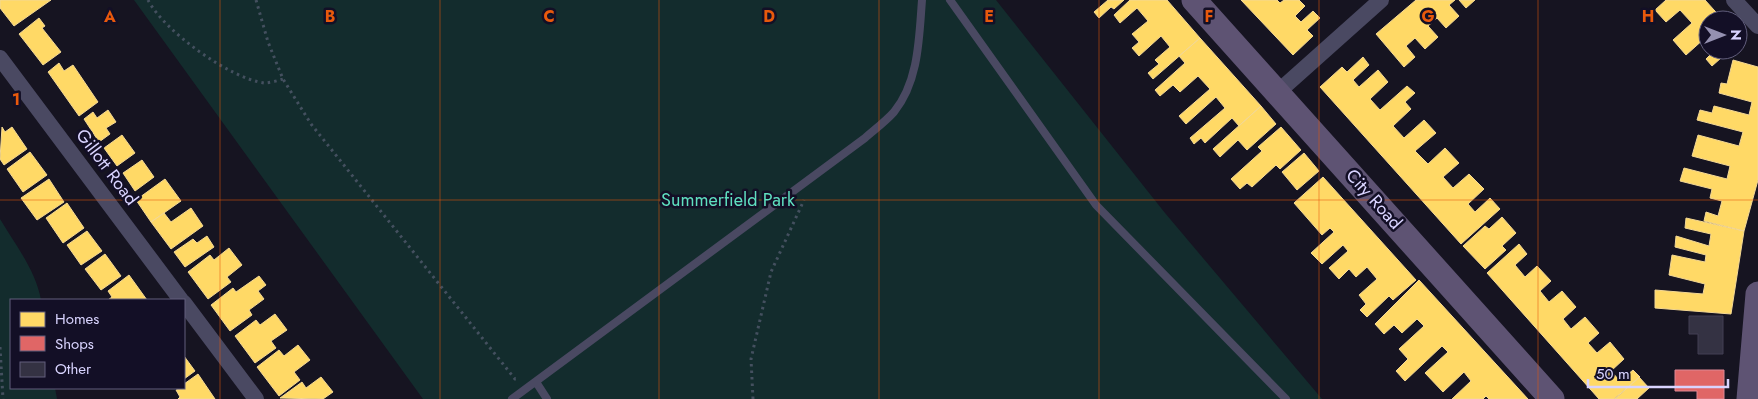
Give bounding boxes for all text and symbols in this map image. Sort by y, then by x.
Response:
text: A [103,5,116,28]
text: B [325,5,335,28]
text: C [543,5,555,28]
text: D [763,5,775,28]
text: E [984,5,994,28]
text: F [1205,5,1213,28]
text: G [1421,5,1435,28]
text: H [1642,5,1654,28]
north arrow [1698,10,1748,60]
text: N [1726,29,1746,41]
text: 1 [12,88,20,111]
street label: Gillott Road [70,123,144,211]
street label: City Road [1340,163,1408,235]
park label: Summerfield Park [661,187,795,213]
legend [10,299,185,389]
text: Homes [55,308,99,330]
text: Shops [55,333,94,355]
scale bar [1588,356,1728,388]
text: Other [55,358,92,380]
text: 50 m [1596,363,1630,385]

